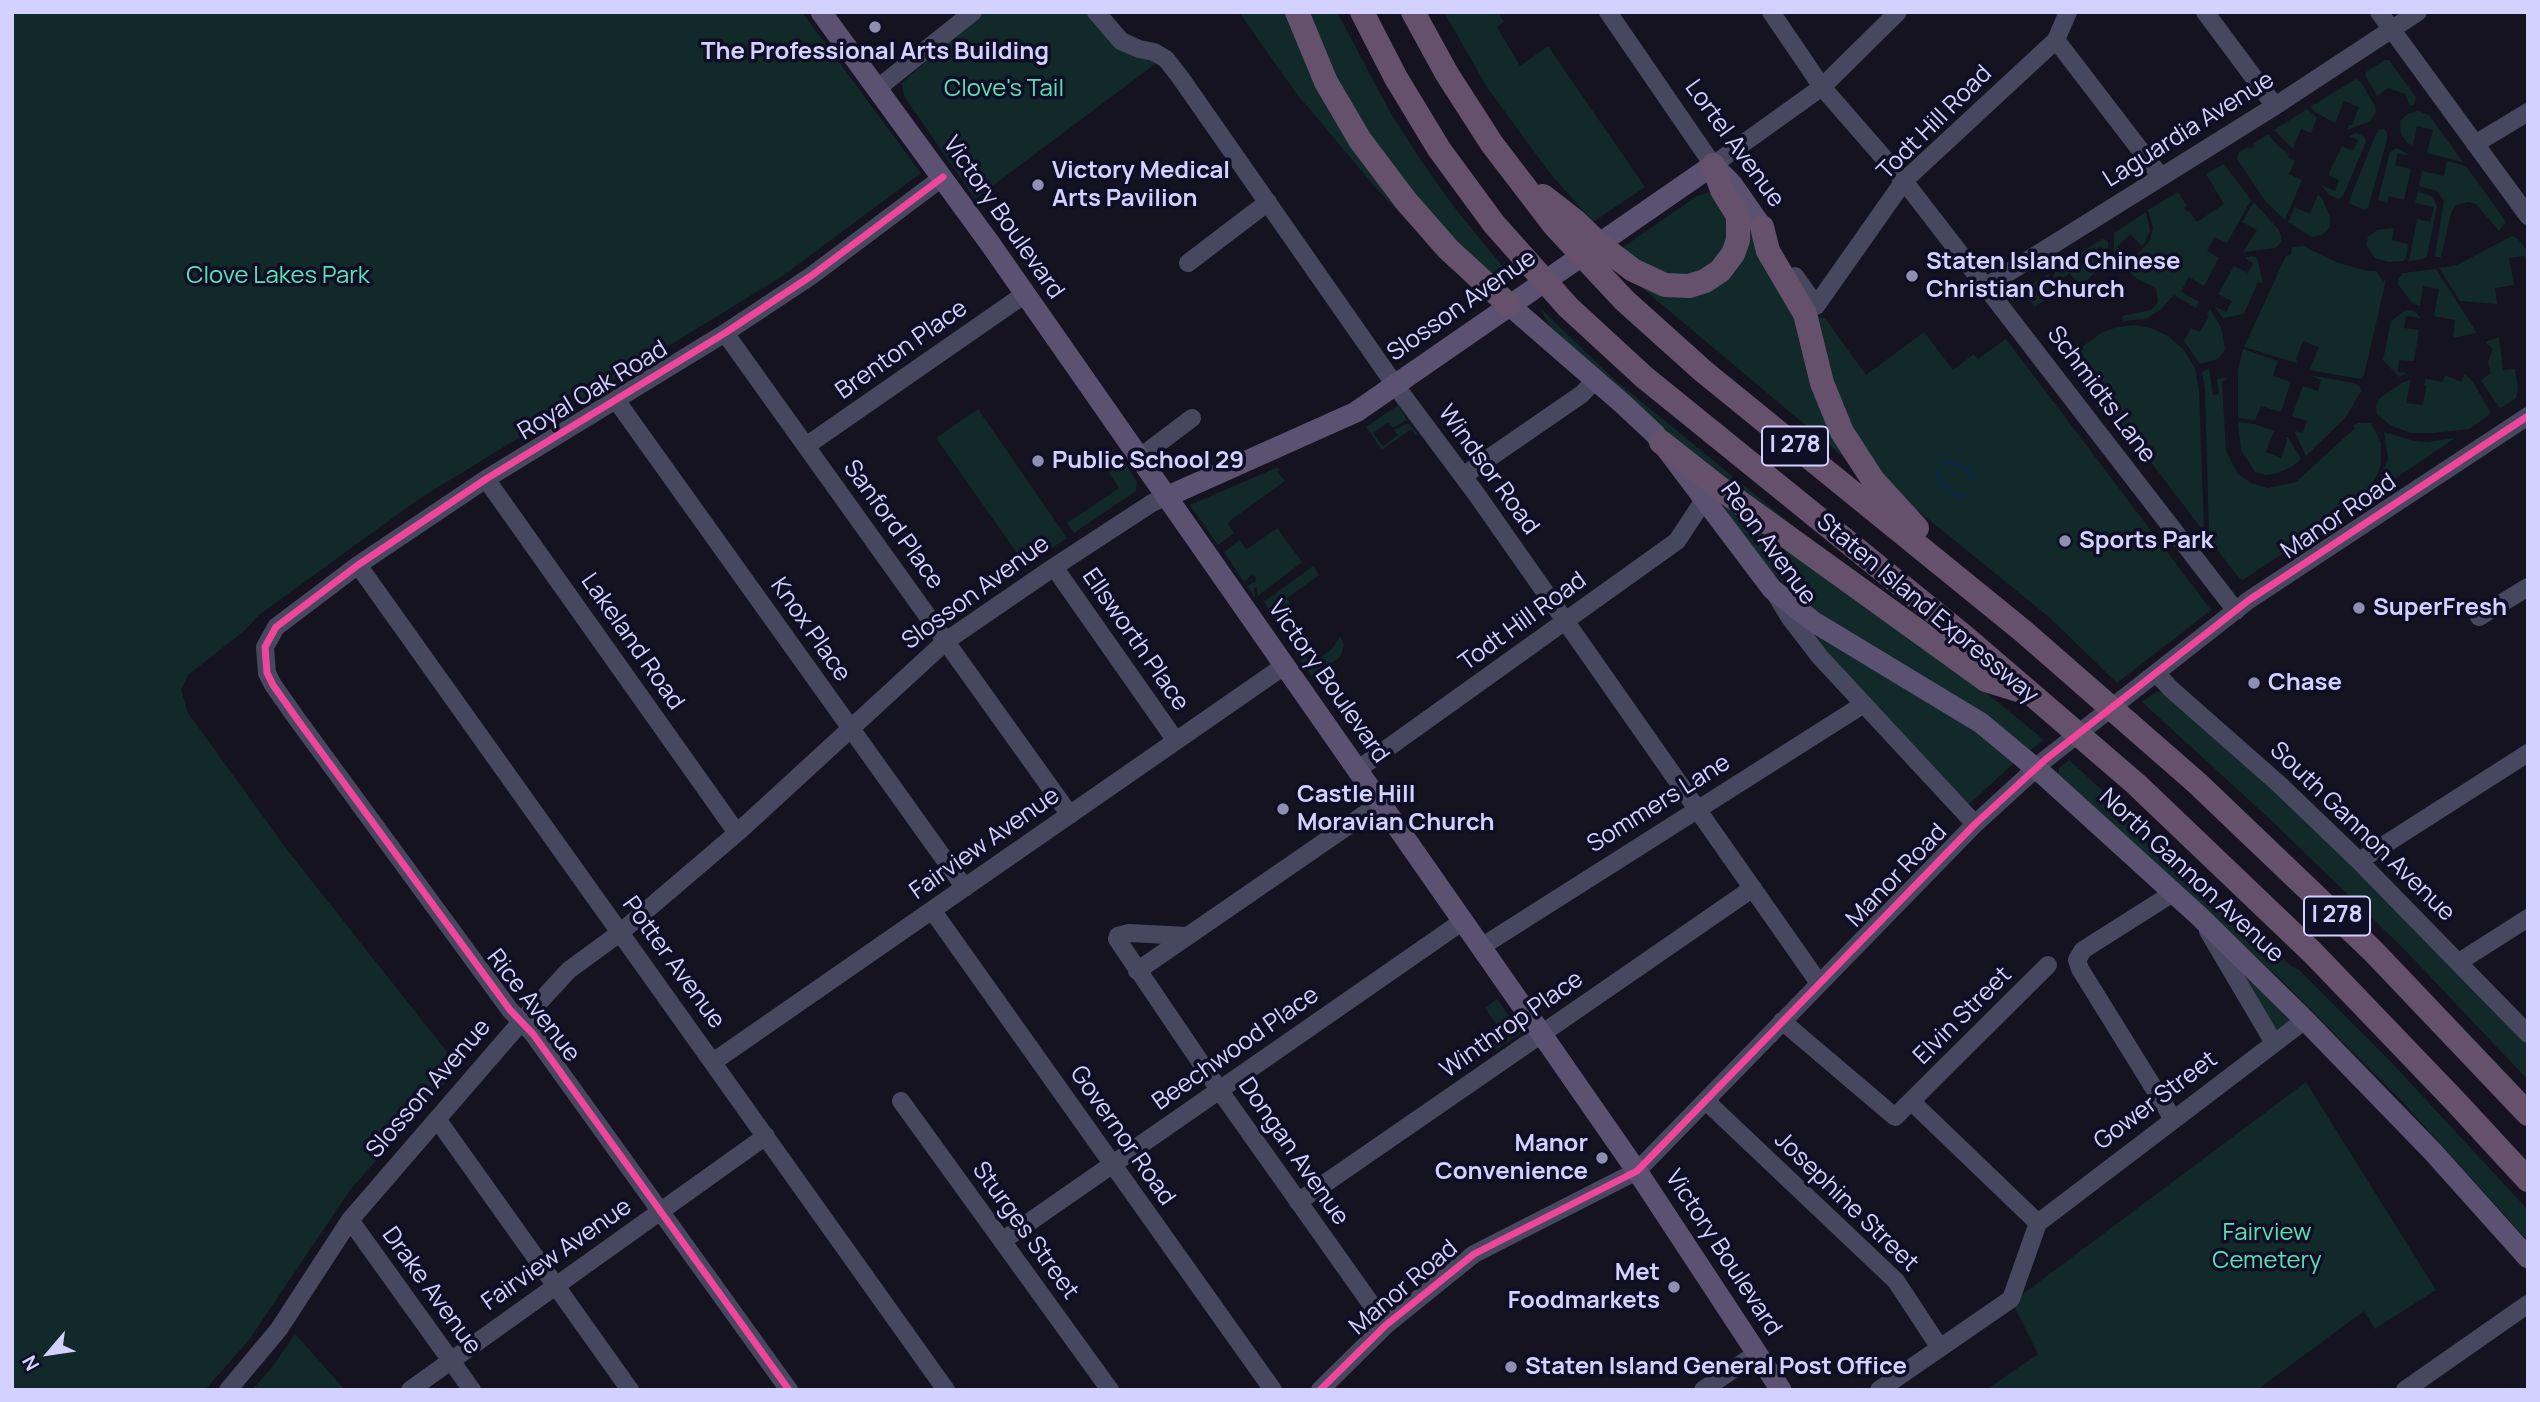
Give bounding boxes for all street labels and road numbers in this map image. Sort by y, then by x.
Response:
street label: Todt Hill Road [1872,60,1998,186]
street label: Laguardia Avenue [2098,66,2280,194]
street label: Lortel Avenue [1678,75,1790,213]
street label: Victory Boulevard [936,131,1070,305]
street label: Slosson Avenue [1382,244,1542,368]
street label: Brenton Place [831,294,973,406]
street label: Schmidts Lane [2040,321,2162,469]
street label: Royal Oak Road [513,335,673,447]
street label: Windsor Road [1431,400,1545,540]
road number: I 278 [1762,426,1828,466]
street label: Sanford Place [837,455,949,595]
street label: Manor Road [2276,468,2402,566]
street label: Reon Avenue [1714,477,1822,611]
street label: Staten Island Expressway [1810,508,2044,710]
street label: Slosson Avenue [897,530,1055,656]
street label: Ellsworth Place [1075,563,1195,717]
street label: Todt Hill Road [1454,566,1592,678]
street label: Lakeland Road [574,568,690,716]
street label: Knox Place [764,573,856,687]
street label: Victory Boulevard [1261,595,1395,769]
street label: South Gannon Avenue [2264,736,2460,928]
street label: Sommers Lane [1582,749,1736,859]
street label: Fairview Avenue [905,782,1065,906]
street label: North Gannon Avenue [2093,783,2289,969]
street label: Manor Road [1841,818,1953,934]
street label: Potter Avenue [615,891,731,1035]
road number: I 278 [2304,897,2370,936]
street label: Rice Avenue [480,944,586,1068]
street label: Elvin Street [1908,961,2018,1071]
street label: Winthrop Place [1435,965,1589,1085]
street label: Beechwood Place [1147,981,1325,1117]
street label: Slosson Avenue [361,1013,497,1165]
street label: Gower Street [2089,1045,2223,1157]
street label: Governor Road [1063,1061,1181,1211]
street label: Dongan Avenue [1231,1073,1355,1231]
street label: Josephine Street [1768,1126,1924,1278]
street label: Sturges Street [965,1157,1085,1305]
street label: Victory Boulevard [1659,1165,1787,1341]
street label: Fairview Avenue [477,1193,637,1317]
street label: Drake Avenue [375,1222,487,1360]
street label: Manor Road [1344,1234,1464,1342]

